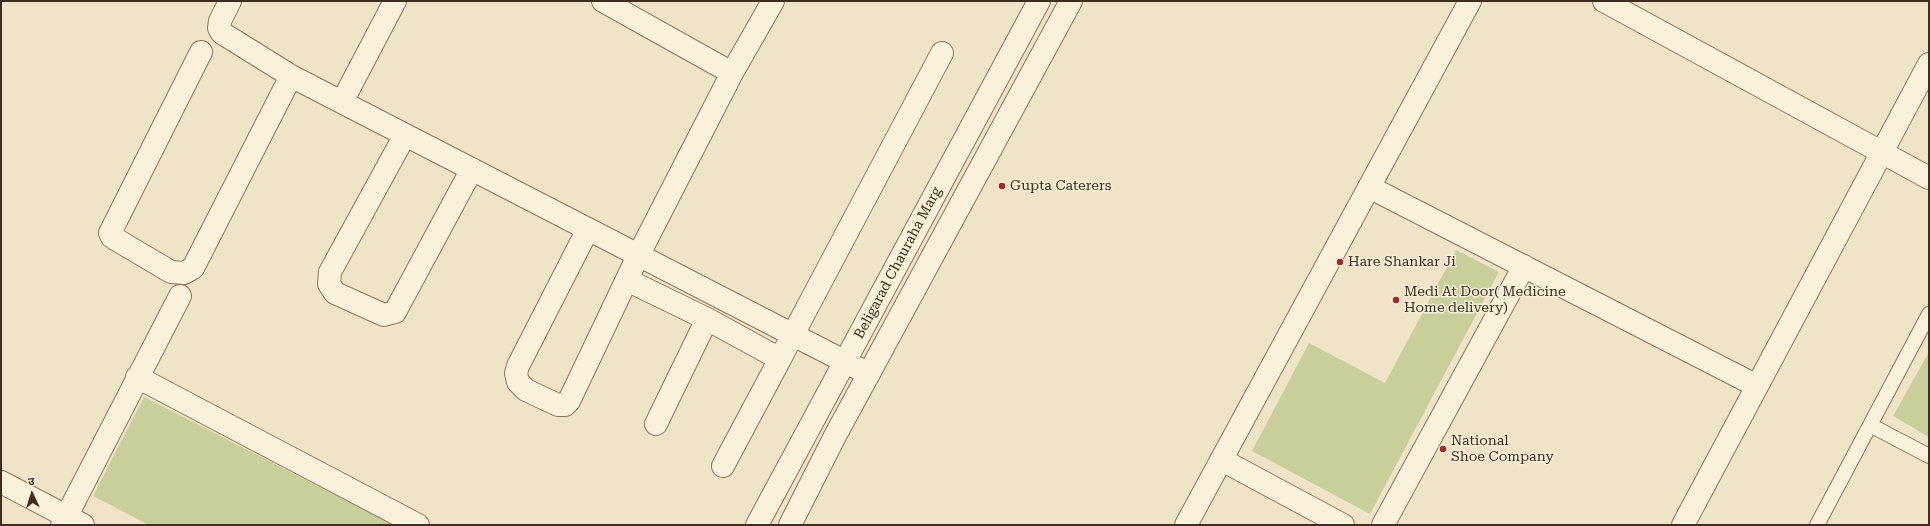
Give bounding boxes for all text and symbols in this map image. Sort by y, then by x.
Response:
place label: Gupta Caterers [1010,178,1111,194]
marker: Gupta Caterers [997,181,1007,191]
street label: Beligarad Chauraha Marg [851,184,945,342]
place label: Hare Shankar Ji [1348,254,1456,270]
marker: Hare Shankar Ji [1335,257,1345,267]
place label: Medi At Door( Medicine Home delivery) [1404,284,1566,316]
marker: Medi At Door( Medicine Home delivery) [1391,295,1401,305]
place label: National Shoe Company [1451,433,1554,466]
marker: National Shoe Company [1438,444,1448,454]
north arrow [12,474,52,514]
text: उ [27,475,35,488]

